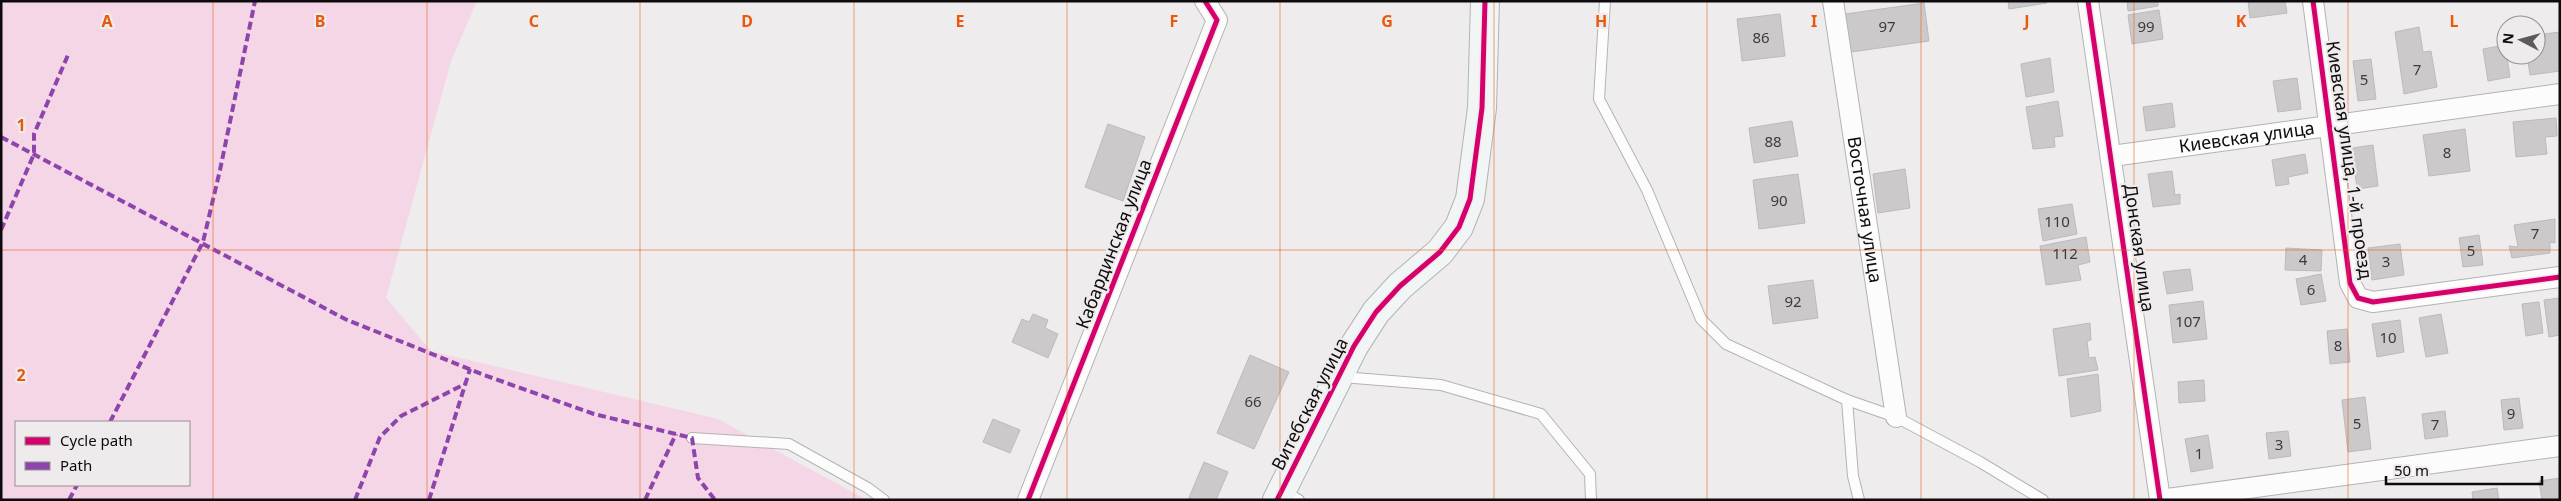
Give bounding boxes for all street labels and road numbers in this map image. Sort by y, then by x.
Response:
street label: Киевская улица, 1-й проезд [2321,39,2379,281]
street label: Киевская улица [2177,115,2316,158]
street label: Восточная улица [1843,135,1889,284]
street label: Кабардинская улица [1070,155,1157,332]
street label: Донская улица [2119,182,2161,313]
street label: Витебская улица [1265,333,1353,474]

